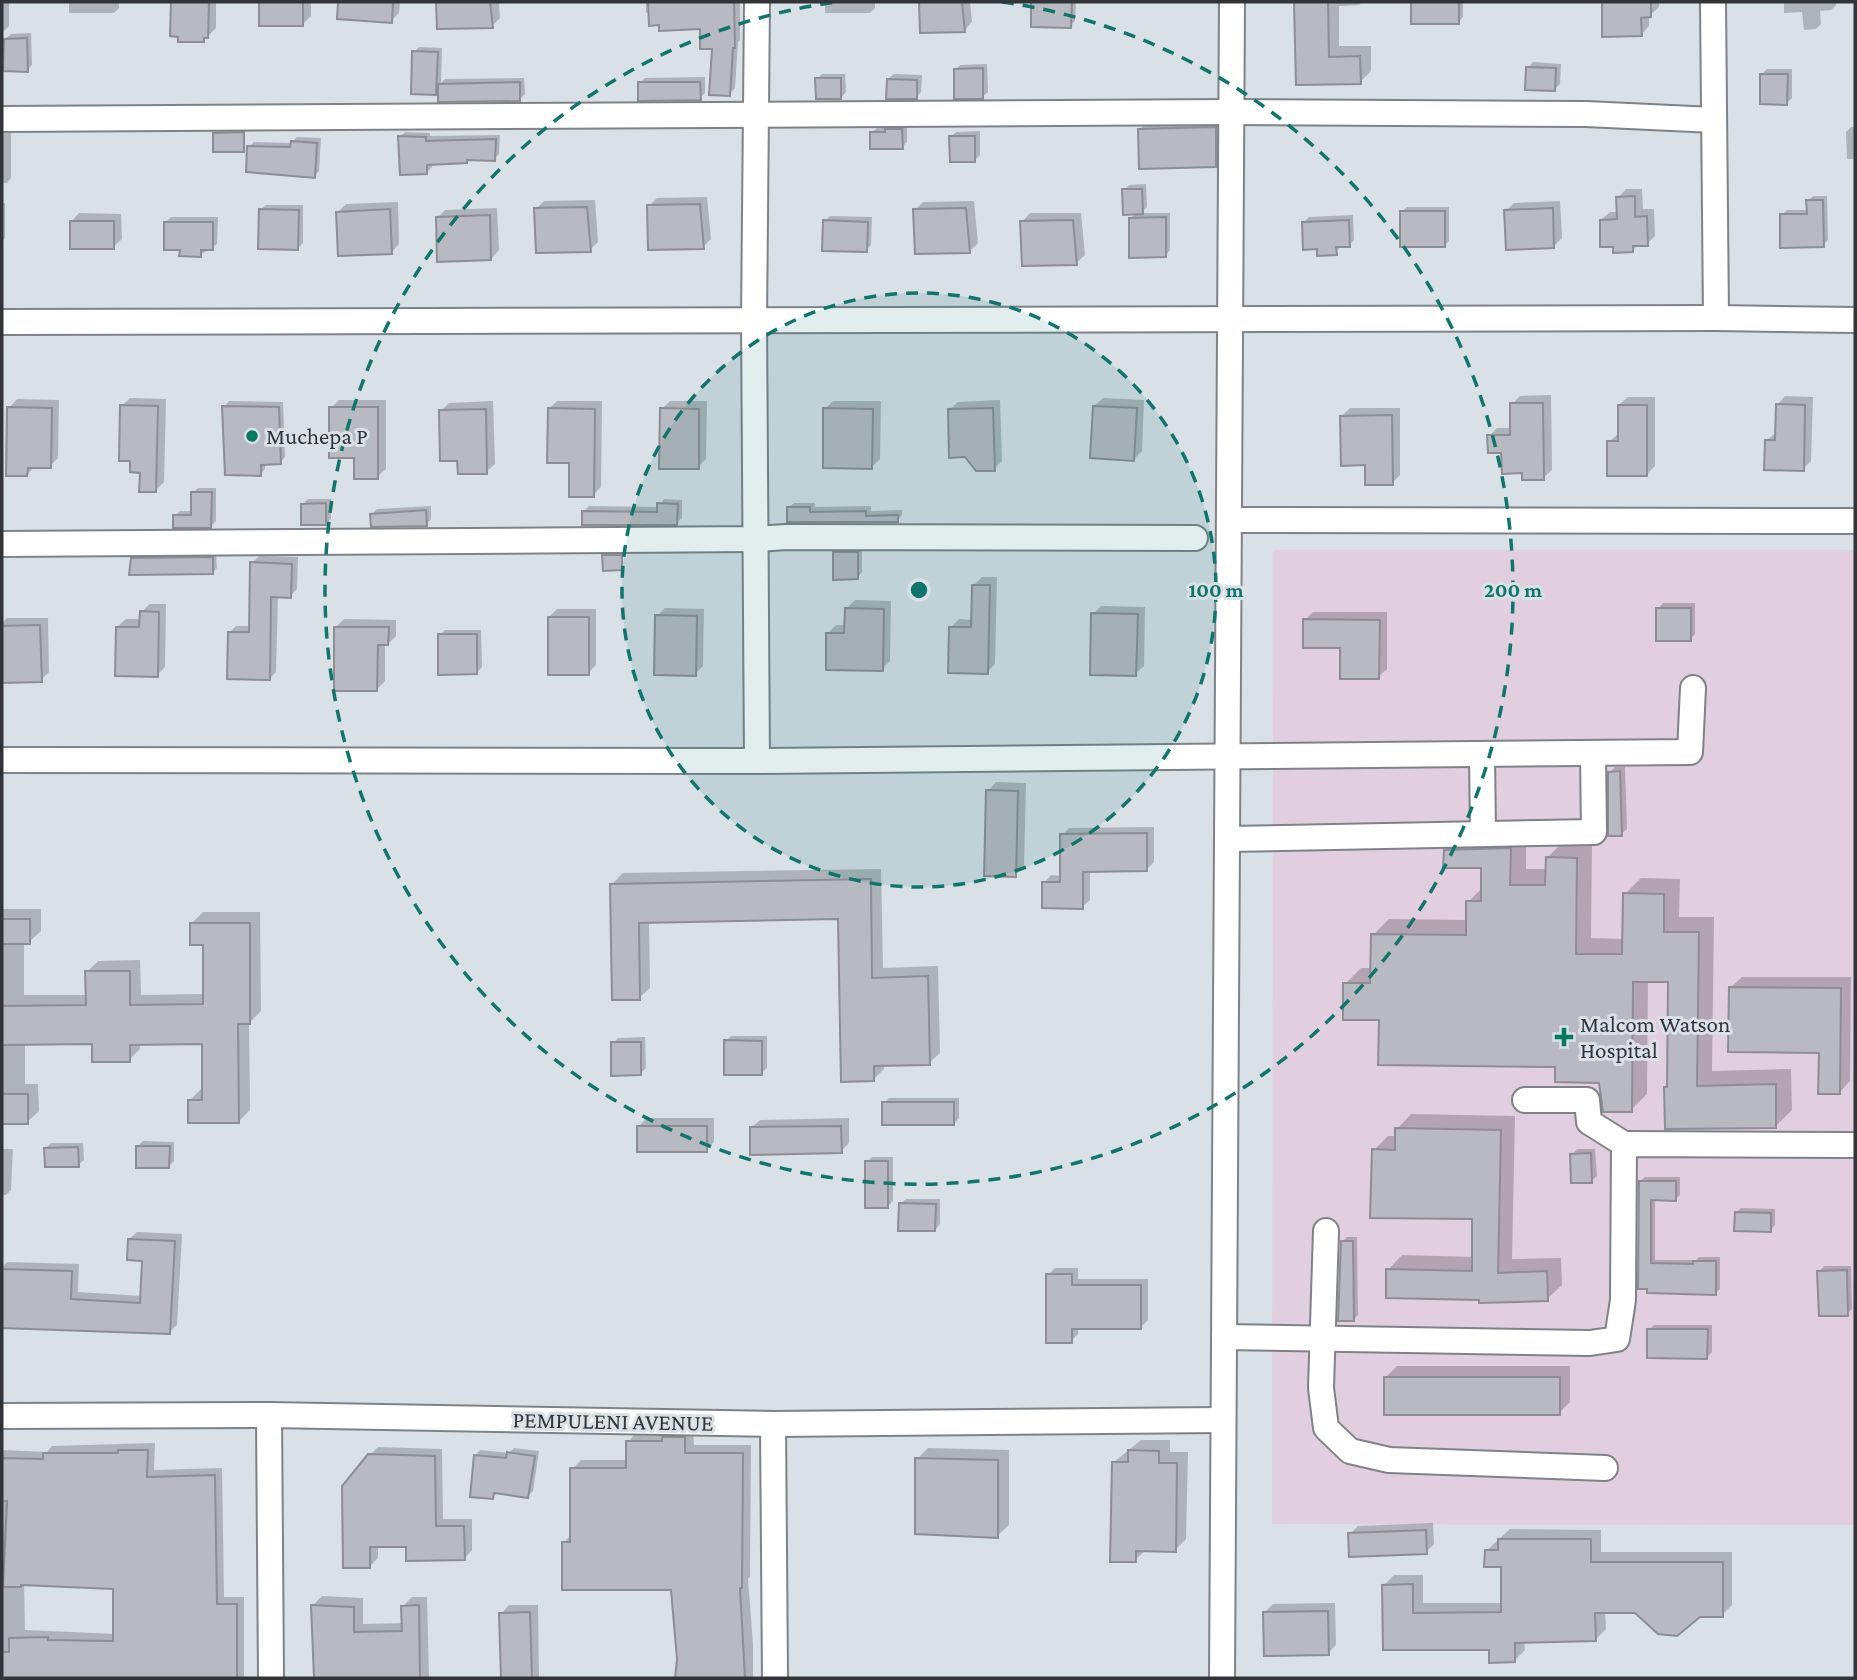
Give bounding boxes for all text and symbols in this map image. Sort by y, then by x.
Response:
place label: Muchepa P [266,423,368,449]
marker: Muchepa P [244,428,260,444]
centre of rings [907,578,931,602]
text: 100 m [1188,578,1244,602]
text: 200 m [1484,578,1542,602]
place label: Malcom Watson Hospital [1580,1011,1730,1063]
marker: Malcom Watson Hospital [1554,1027,1574,1047]
street label: PEMPULENI AVENUE [512,1406,714,1436]

